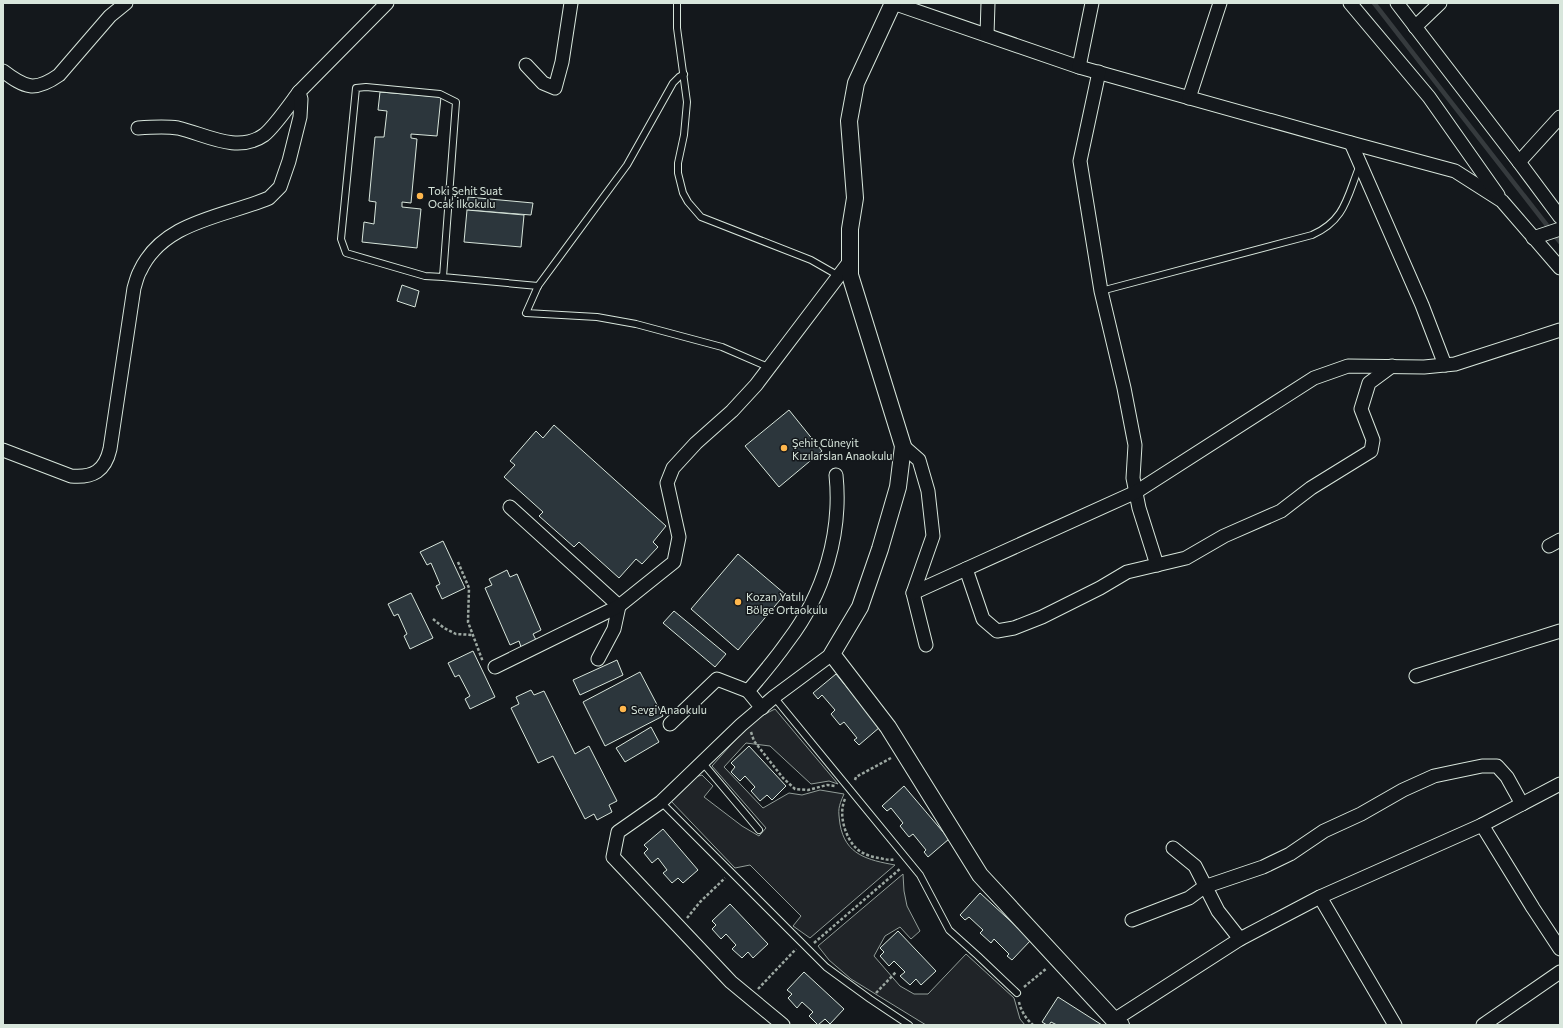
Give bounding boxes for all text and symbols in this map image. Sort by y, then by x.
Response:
place label: Toki Şehit Suat Ocak İlkokulu [428,184,503,210]
marker: Toki Şehit Suat Ocak İlkokulu [415,191,425,201]
place label: Şehit Cüneyit Kızılarslan Anaokulu [792,436,892,462]
marker: Şehit Cüneyit Kızılarslan Anaokulu [779,443,789,453]
place label: Kozan Yatılı Bölge Ortaokulu [746,590,828,616]
marker: Kozan Yatılı Bölge Ortaokulu [733,597,743,607]
place label: Sevgi Anaokulu [631,703,707,716]
marker: Sevgi Anaokulu [618,704,628,714]

